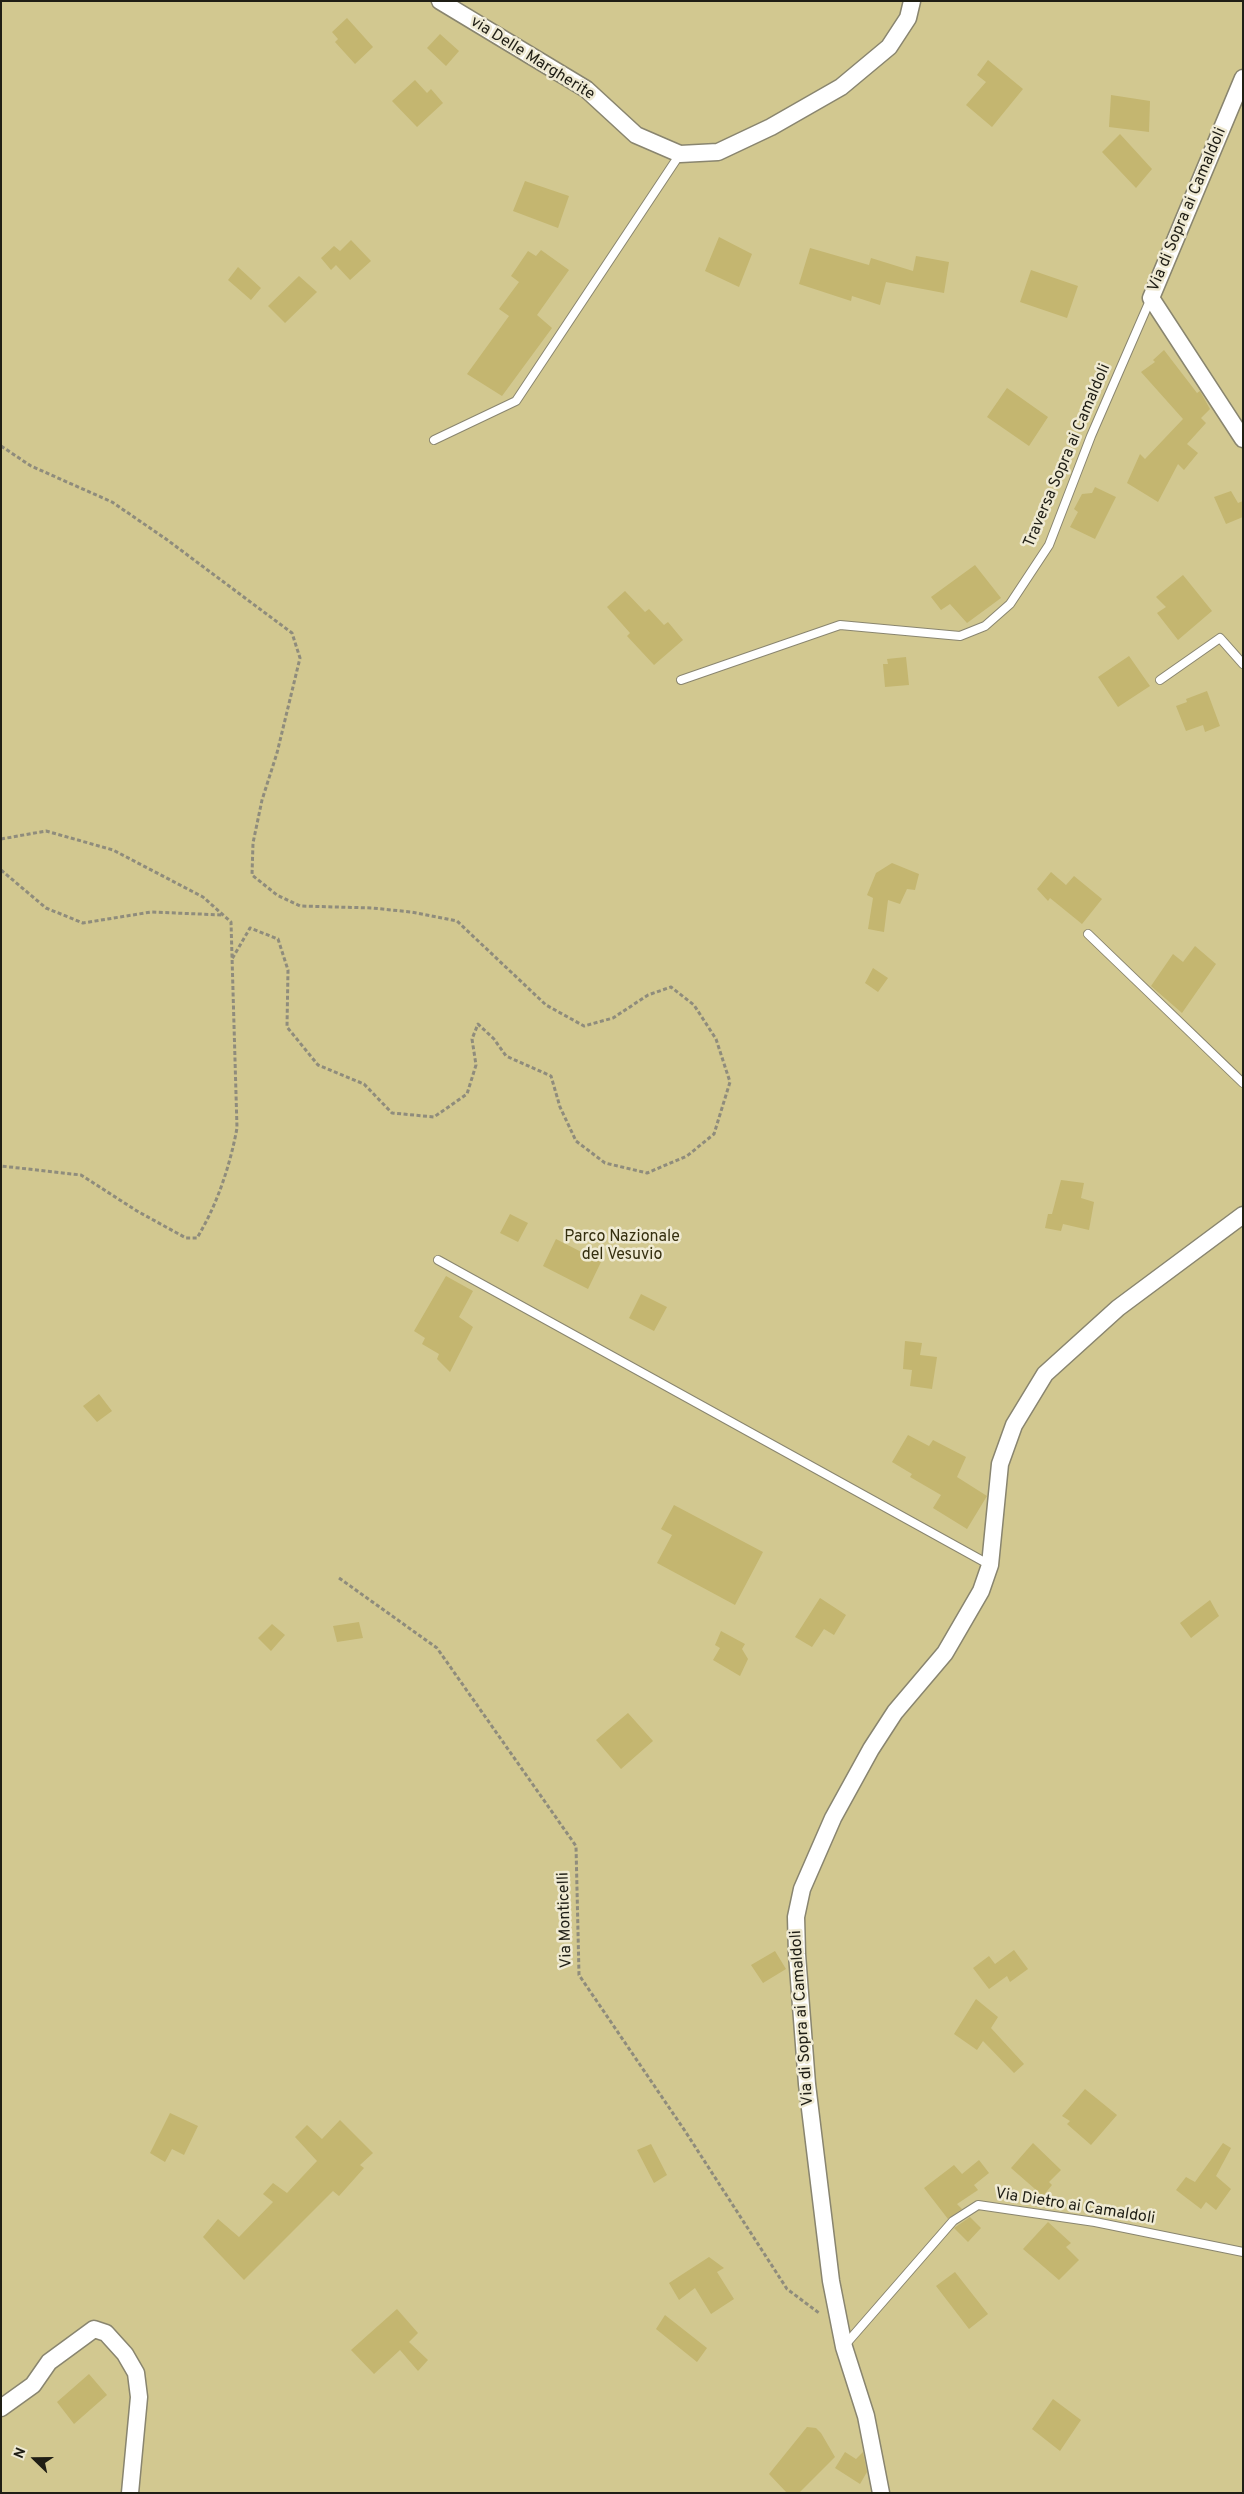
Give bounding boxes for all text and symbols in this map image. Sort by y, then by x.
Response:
street label: via Delle Margherite [466,13,598,105]
street label: Via di Sopra ai Camaldoli [1145,125,1231,295]
street label: Traversa Sopra ai Camaldoli [1021,361,1115,551]
park label: Parco Nazionale del Vesuvio [564,1228,680,1266]
street label: Via Monticelli [555,1872,577,1968]
street label: Via di Sopra ai Camaldoli [787,1929,819,2107]
street label: Via Dietro ai Camaldoli [994,2185,1156,2229]
north arrow [10,2434,60,2484]
text: N [11,2445,30,2461]

